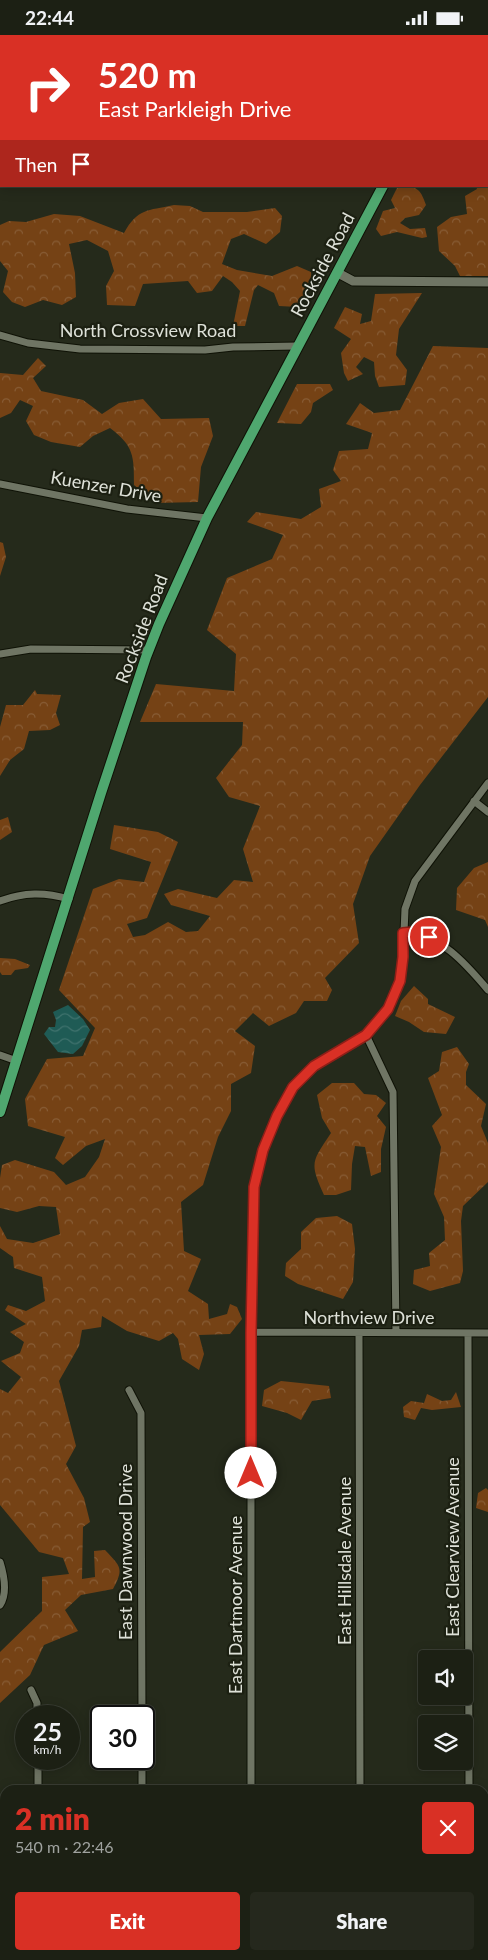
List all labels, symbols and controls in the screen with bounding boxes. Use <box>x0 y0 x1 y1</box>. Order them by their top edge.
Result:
text: 22:44 <box>25 6 74 29</box>
text: 520 m <box>98 53 197 95</box>
icon: right <box>15 55 80 120</box>
text: East Parkleigh Drive <box>98 95 291 122</box>
icon: arrive <box>67 150 95 178</box>
text: Then <box>15 153 57 176</box>
street label: Rockside Road <box>285 209 359 320</box>
street label: North Crossview Road <box>60 319 236 341</box>
street label: Kuenzer Drive <box>49 465 163 507</box>
street label: Rockside Road <box>110 571 172 686</box>
pin <box>408 916 450 958</box>
icon: arrive <box>415 923 443 951</box>
street label: Northview Drive <box>304 1306 434 1328</box>
position arrow <box>224 1446 276 1498</box>
street label: East Clearview Avenue <box>441 1457 463 1637</box>
street label: East Dawnwood Drive <box>114 1464 136 1640</box>
street label: East Hillsdale Avenue <box>333 1477 355 1645</box>
street label: East Dartmoor Avenue <box>224 1516 246 1694</box>
map controls <box>418 1650 473 1770</box>
button: sound <box>418 1650 473 1705</box>
speed limit sign: 30 <box>90 1705 155 1770</box>
button: layers <box>418 1715 473 1770</box>
text: 25 <box>33 1716 62 1746</box>
text: km/h <box>33 1742 62 1757</box>
text: 2 min <box>15 1800 90 1836</box>
button: close <box>422 1802 474 1854</box>
text: 540 m · 22:46 <box>15 1837 114 1856</box>
button: Exit <box>15 1892 240 1950</box>
button: Share <box>250 1892 474 1950</box>

